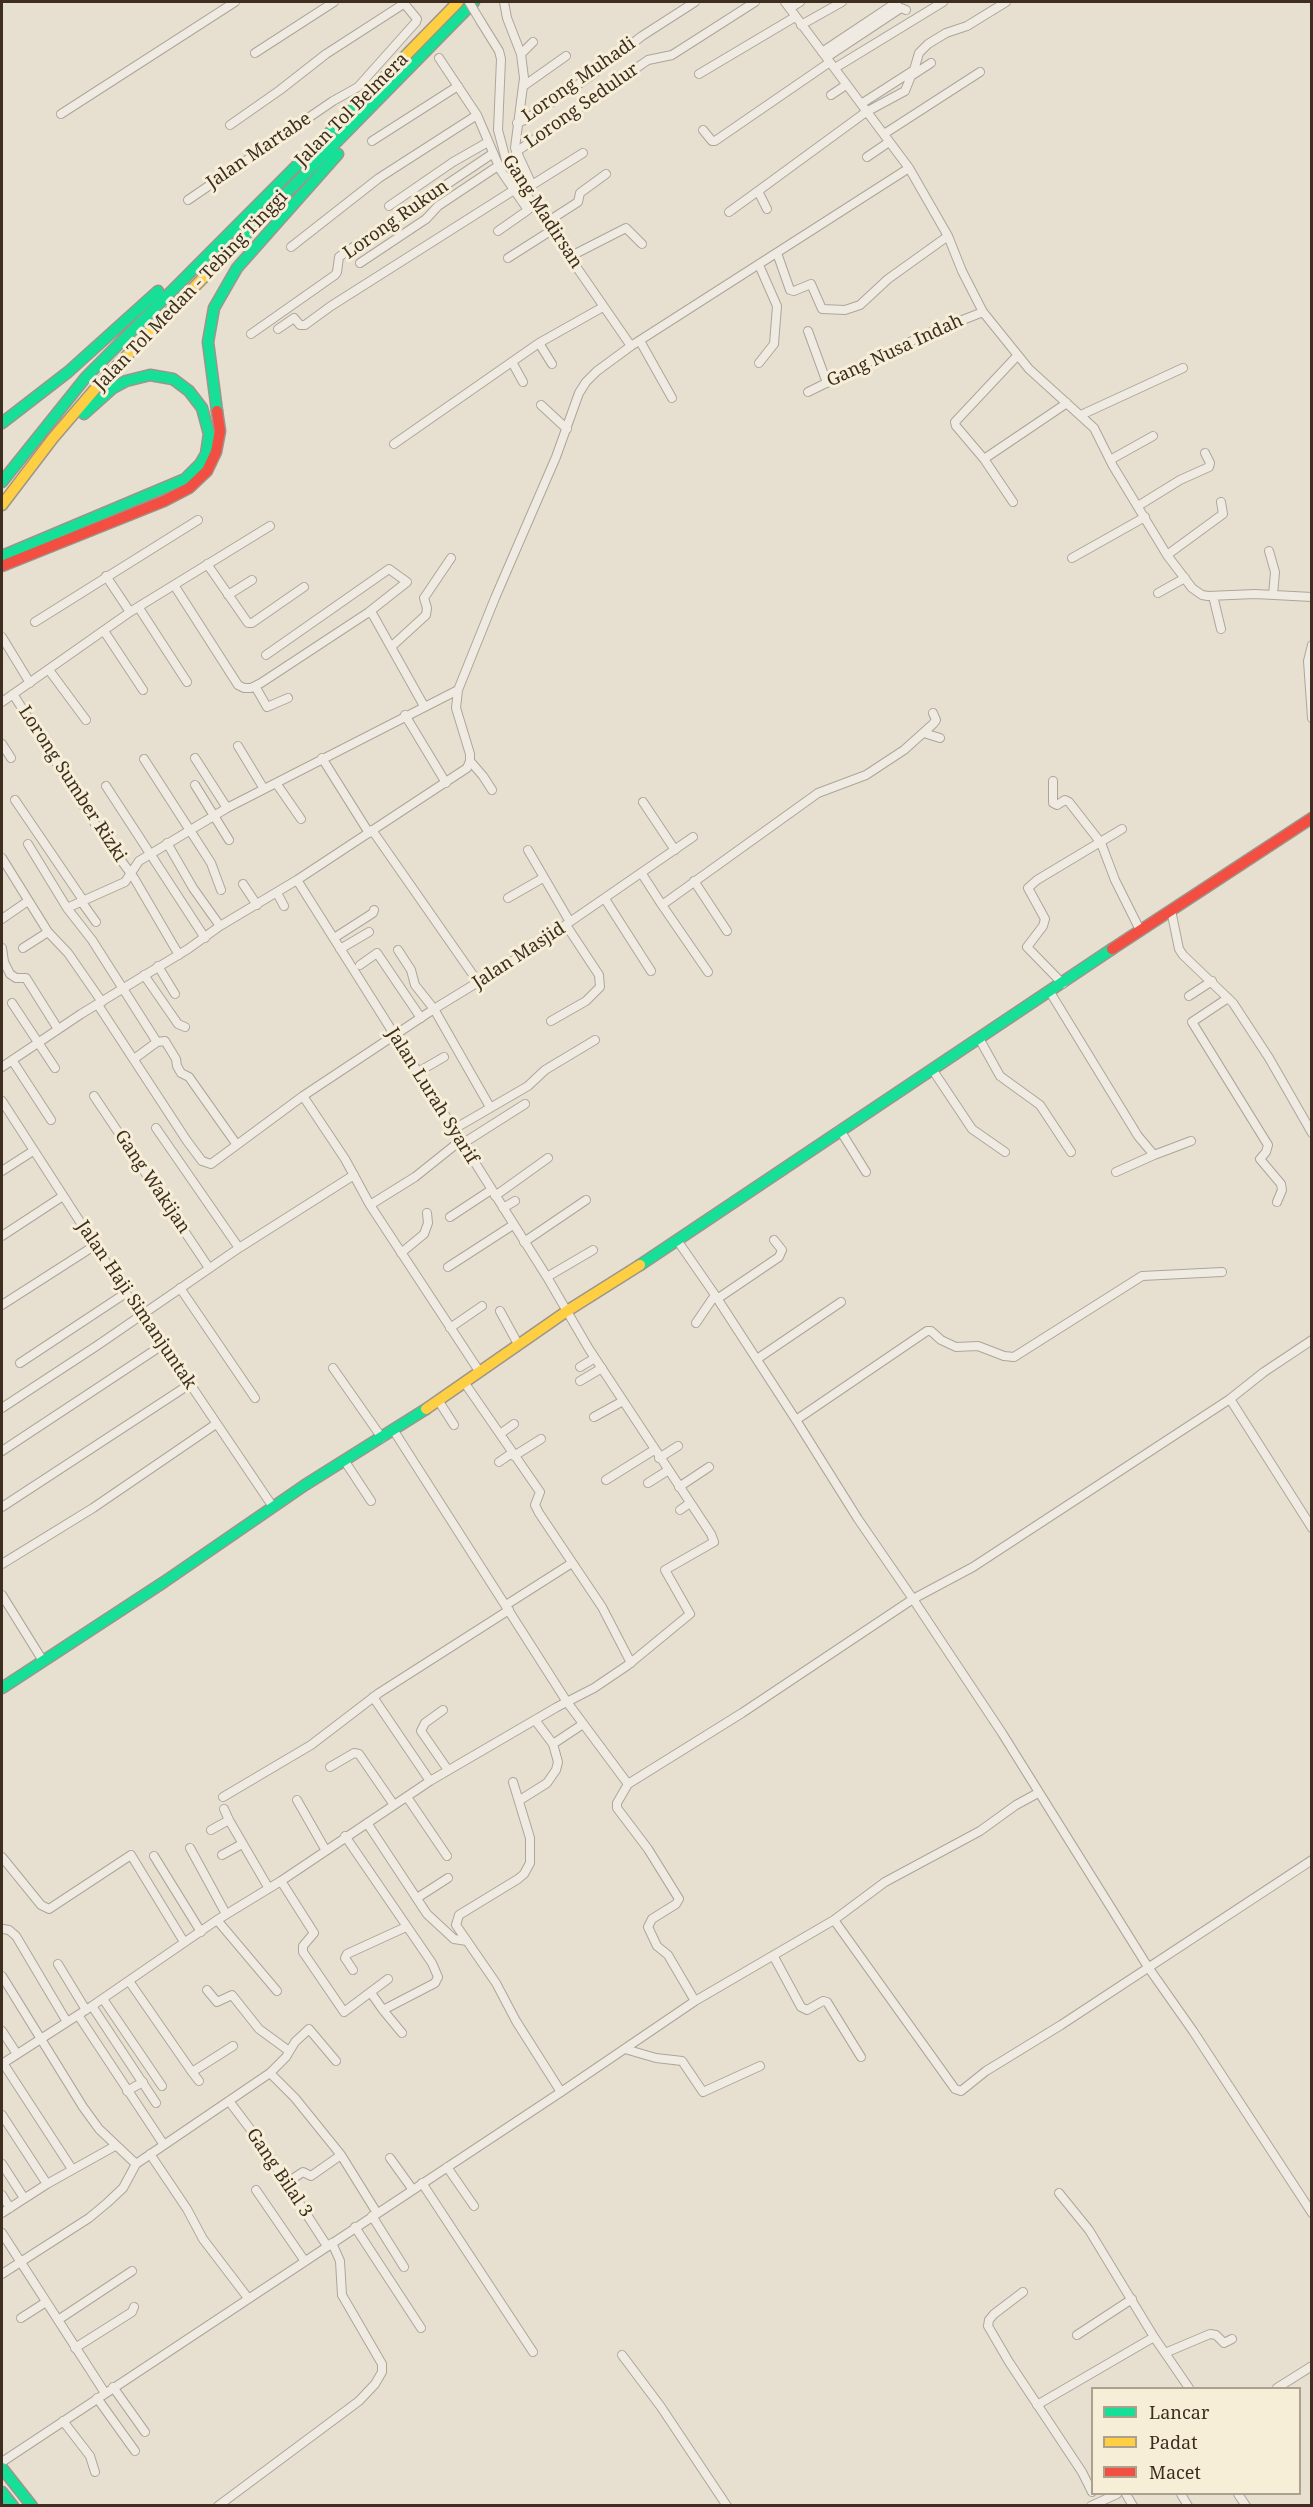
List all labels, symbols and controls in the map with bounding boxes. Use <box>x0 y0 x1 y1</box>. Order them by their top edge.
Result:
street label: Lorong Muhadi <box>518 33 640 127</box>
street label: Jalan Tol Belmera <box>291 49 413 171</box>
street label: Lorong Sedulur <box>521 59 643 153</box>
street label: Jalan Martabe <box>203 108 315 194</box>
street label: Gang Madirsan <box>497 151 587 273</box>
street label: Lorong Rukun <box>339 176 453 264</box>
street label: Jalan Tol Medan - Tebing Tinggi <box>90 187 292 395</box>
street label: Gang Nusa Indah <box>823 310 967 392</box>
street label: Lorong Sumber Rizki <box>13 702 131 866</box>
street label: Jalan Masjid <box>469 918 569 994</box>
street label: Jalan Lurah Syarif <box>381 1024 483 1168</box>
street label: Gang Wakijan <box>109 1126 195 1238</box>
street label: Jalan Haji Simanjuntak <box>72 1217 200 1393</box>
street label: Gang Bilal 3 <box>241 2124 317 2222</box>
legend <box>1091 2387 1301 2495</box>
text: Lancar <box>1149 2400 1209 2424</box>
text: Padat <box>1149 2430 1198 2454</box>
text: Macet <box>1149 2460 1201 2484</box>

